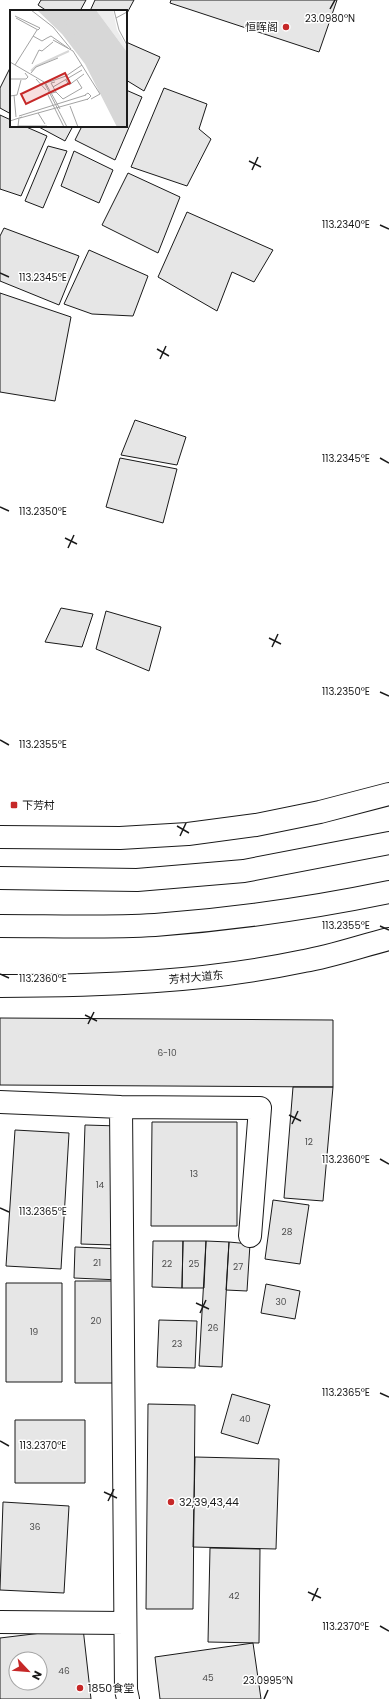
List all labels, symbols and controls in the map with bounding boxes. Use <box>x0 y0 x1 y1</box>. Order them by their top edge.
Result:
inset map <box>10 10 127 127</box>
text: 23.0980°N <box>305 11 355 26</box>
place label: 恒晖阁 <box>245 19 278 35</box>
marker: 恒晖阁 <box>281 22 291 32</box>
text: 113.2340°E <box>322 217 370 232</box>
text: 113.2345°E <box>19 270 67 285</box>
text: 113.2345°E <box>322 451 370 466</box>
text: 113.2350°E <box>19 504 67 519</box>
text: 113.2350°E <box>322 684 370 699</box>
text: 113.2355°E <box>19 737 67 752</box>
place label: 下芳村 <box>22 797 55 813</box>
marker: 下芳村 <box>9 800 19 810</box>
text: 113.2355°E <box>322 918 370 933</box>
street label: 芳村大道东 <box>168 967 224 987</box>
text: 113.2360°E <box>19 971 67 986</box>
house number: 6-10 <box>157 1047 177 1059</box>
house number: 12 <box>305 1136 313 1148</box>
text: 113.2360°E <box>322 1152 370 1167</box>
house number: 13 <box>190 1168 198 1180</box>
house number: 14 <box>96 1179 105 1191</box>
text: 113.2365°E <box>19 1204 67 1219</box>
house number: 28 <box>282 1226 293 1238</box>
house number: 21 <box>93 1257 101 1269</box>
house number: 22 <box>162 1258 172 1270</box>
house number: 25 <box>189 1258 200 1270</box>
house number: 27 <box>233 1261 243 1273</box>
house number: 30 <box>276 1296 287 1308</box>
house number: 20 <box>91 1315 102 1327</box>
house number: 26 <box>208 1322 219 1334</box>
house number: 19 <box>30 1326 39 1338</box>
house number: 23 <box>172 1338 182 1350</box>
text: 113.2365°E <box>322 1385 370 1400</box>
house number: 40 <box>239 1413 251 1425</box>
text: 113.2370°E <box>20 1438 67 1453</box>
place label: 32,39,43,44 <box>179 1494 239 1510</box>
marker: 32,39,43,44 <box>166 1497 176 1507</box>
house number: 36 <box>29 1521 41 1533</box>
house number: 42 <box>229 1590 239 1602</box>
text: 113.2370°E <box>323 1619 370 1634</box>
north arrow <box>8 1651 48 1691</box>
house number: 46 <box>58 1665 70 1677</box>
text: N <box>28 1668 46 1683</box>
house number: 45 <box>202 1672 214 1684</box>
text: 23.0995°N <box>243 1673 293 1688</box>
place label: 1850食堂 <box>88 1680 134 1696</box>
marker: 1850食堂 <box>75 1683 85 1693</box>

